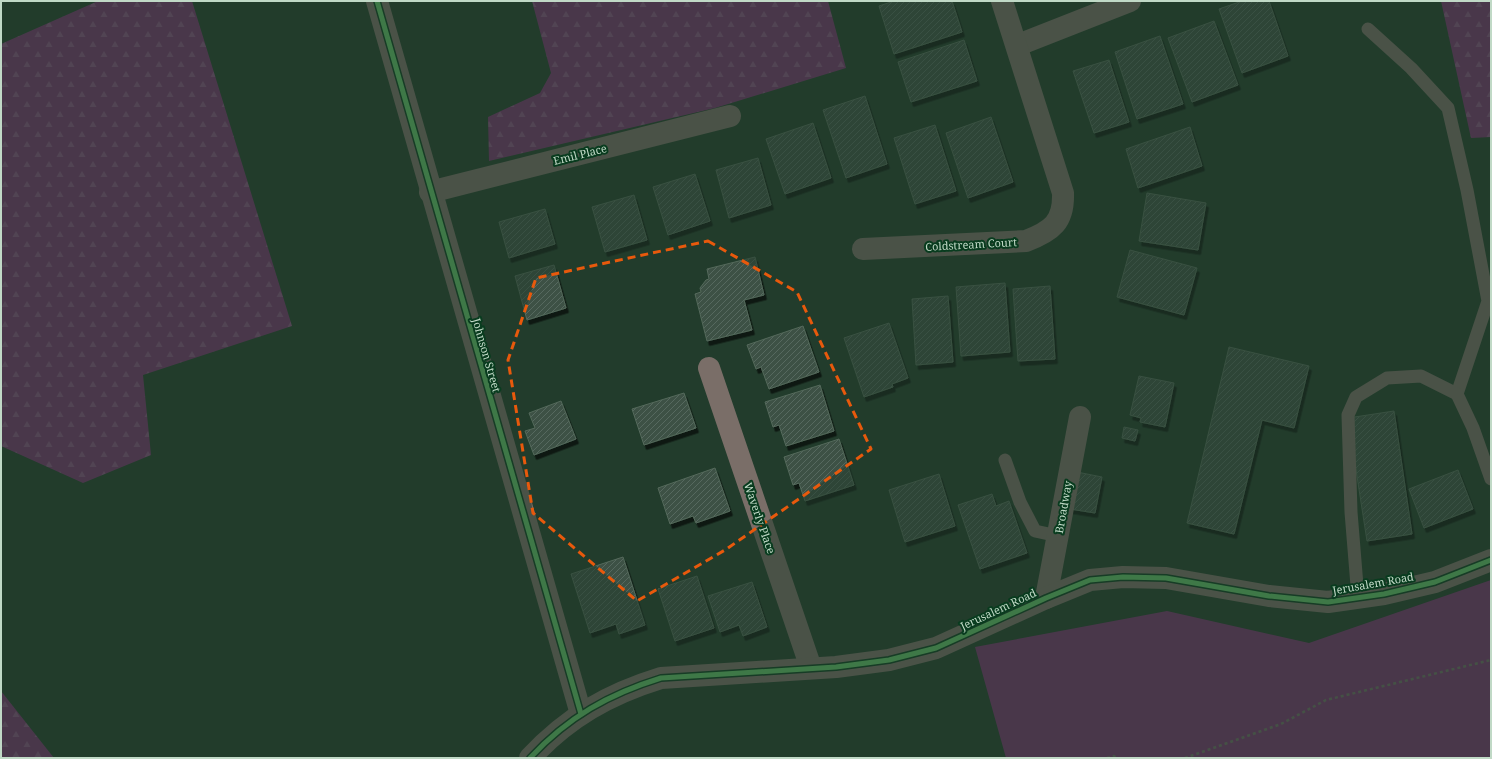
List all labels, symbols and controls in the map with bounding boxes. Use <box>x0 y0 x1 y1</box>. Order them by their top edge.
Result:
street label: Emil Place <box>552 140 608 168</box>
street label: Coldstream Court <box>925 234 1017 254</box>
street label: Johnson Street <box>469 315 505 394</box>
street label: Broadway <box>1051 479 1075 535</box>
street label: Waverly Place <box>741 480 779 556</box>
street label: Jerusalem Road <box>1330 568 1415 598</box>
street label: Jerusalem Road <box>957 585 1039 634</box>

